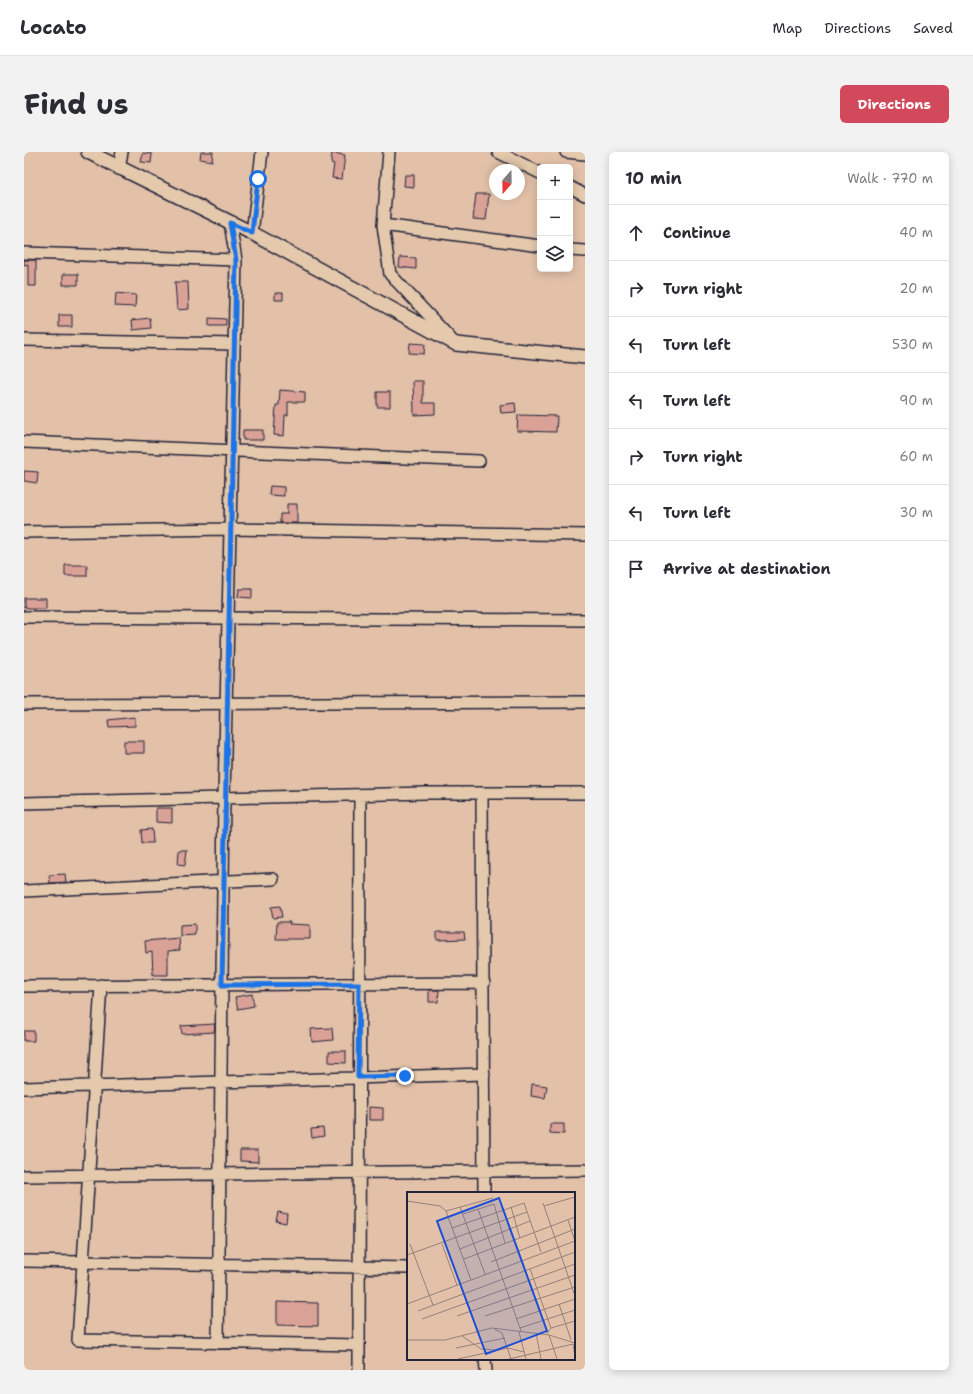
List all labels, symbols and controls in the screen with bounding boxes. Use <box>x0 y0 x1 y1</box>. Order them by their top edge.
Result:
text: Locato <box>20 15 87 40</box>
text: Map <box>773 19 803 37</box>
text: Directions <box>825 19 891 37</box>
text: Saved <box>913 19 953 37</box>
text: Find us <box>24 85 129 123</box>
button: Directions <box>840 85 949 123</box>
north arrow <box>489 164 525 200</box>
map controls <box>537 164 573 272</box>
button: + <box>537 164 573 200</box>
text: 10 min <box>625 167 682 189</box>
route start <box>249 170 267 188</box>
text: Walk · 770 m <box>847 170 933 187</box>
button: − <box>537 200 573 236</box>
icon: ahead <box>625 222 647 244</box>
text: Continue <box>663 223 731 243</box>
text: 40 m <box>899 224 933 241</box>
button: layers <box>537 236 573 272</box>
icon: right <box>625 278 647 300</box>
text: Turn right <box>663 279 743 299</box>
text: 20 m <box>900 280 933 297</box>
icon: left <box>625 334 647 356</box>
text: Turn left <box>663 335 731 355</box>
text: 530 m <box>892 336 933 353</box>
icon: left <box>625 390 647 412</box>
text: Turn left <box>663 391 731 411</box>
text: 90 m <box>899 392 933 409</box>
icon: right <box>625 446 647 468</box>
text: Turn right <box>663 447 743 467</box>
text: 60 m <box>900 448 933 465</box>
icon: left <box>625 502 647 524</box>
text: Turn left <box>663 503 731 523</box>
text: 30 m <box>899 504 933 521</box>
icon: arrive <box>625 558 647 580</box>
text: Arrive at destination <box>663 559 831 579</box>
route end <box>396 1067 414 1085</box>
inset map <box>407 1192 575 1360</box>

